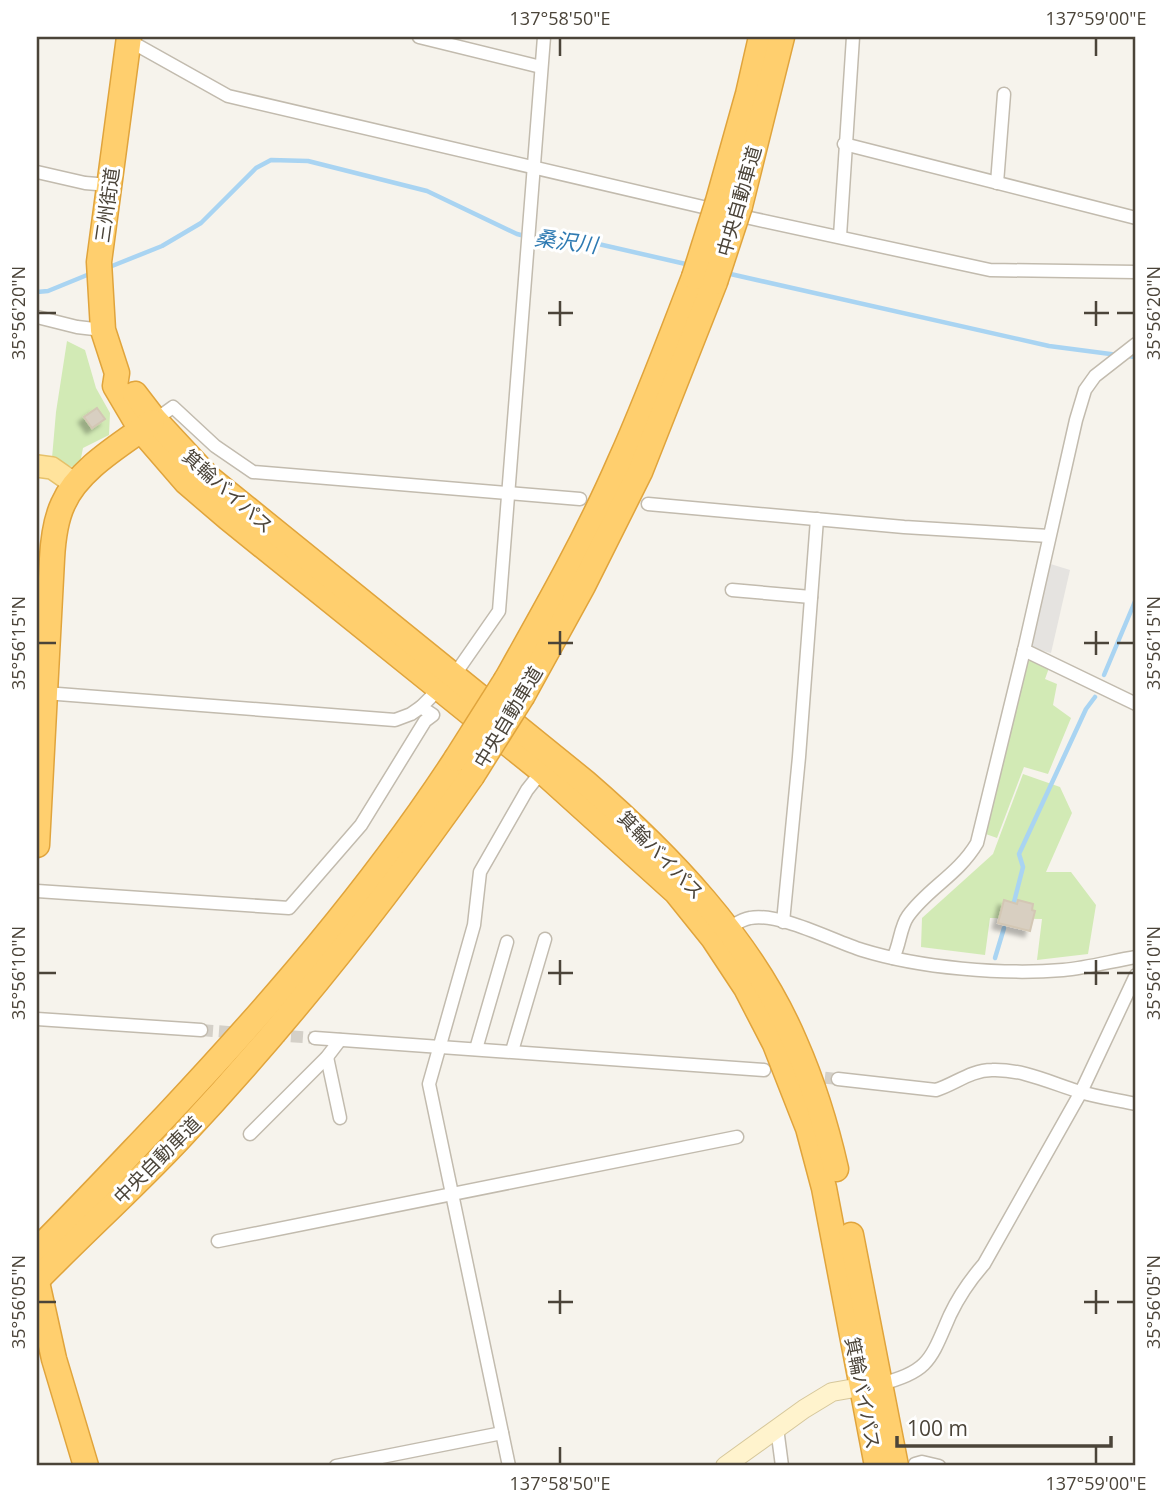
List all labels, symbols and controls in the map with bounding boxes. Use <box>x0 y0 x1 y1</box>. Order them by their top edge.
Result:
text: 137°58'50"E <box>510 6 610 30</box>
text: 137°59'00"E <box>1046 6 1146 30</box>
street label: 中央自動車道 <box>711 143 767 259</box>
street label: 三州街道 <box>89 166 125 244</box>
water label: 桑沢川 <box>533 223 601 259</box>
text: 35°56'20"N <box>6 266 30 360</box>
text: 35°56'20"N <box>1141 266 1165 360</box>
street label: 箕輪バイパス <box>177 443 279 539</box>
text: 35°56'15"N <box>6 596 30 690</box>
text: 35°56'15"N <box>1141 596 1165 690</box>
street label: 中央自動車道 <box>467 661 549 773</box>
street label: 箕輪バイパス <box>612 805 710 905</box>
text: 35°56'10"N <box>6 926 30 1020</box>
text: 35°56'10"N <box>1141 926 1165 1020</box>
street label: 中央自動車道 <box>107 1110 207 1210</box>
text: 35°56'05"N <box>6 1255 30 1349</box>
text: 35°56'05"N <box>1141 1255 1165 1349</box>
street label: 箕輪バイパス <box>839 1335 887 1451</box>
scale bar <box>897 1405 1110 1449</box>
text: 100 m <box>907 1414 968 1442</box>
text: 137°58'50"E <box>510 1471 610 1495</box>
text: 137°59'00"E <box>1046 1471 1146 1495</box>

